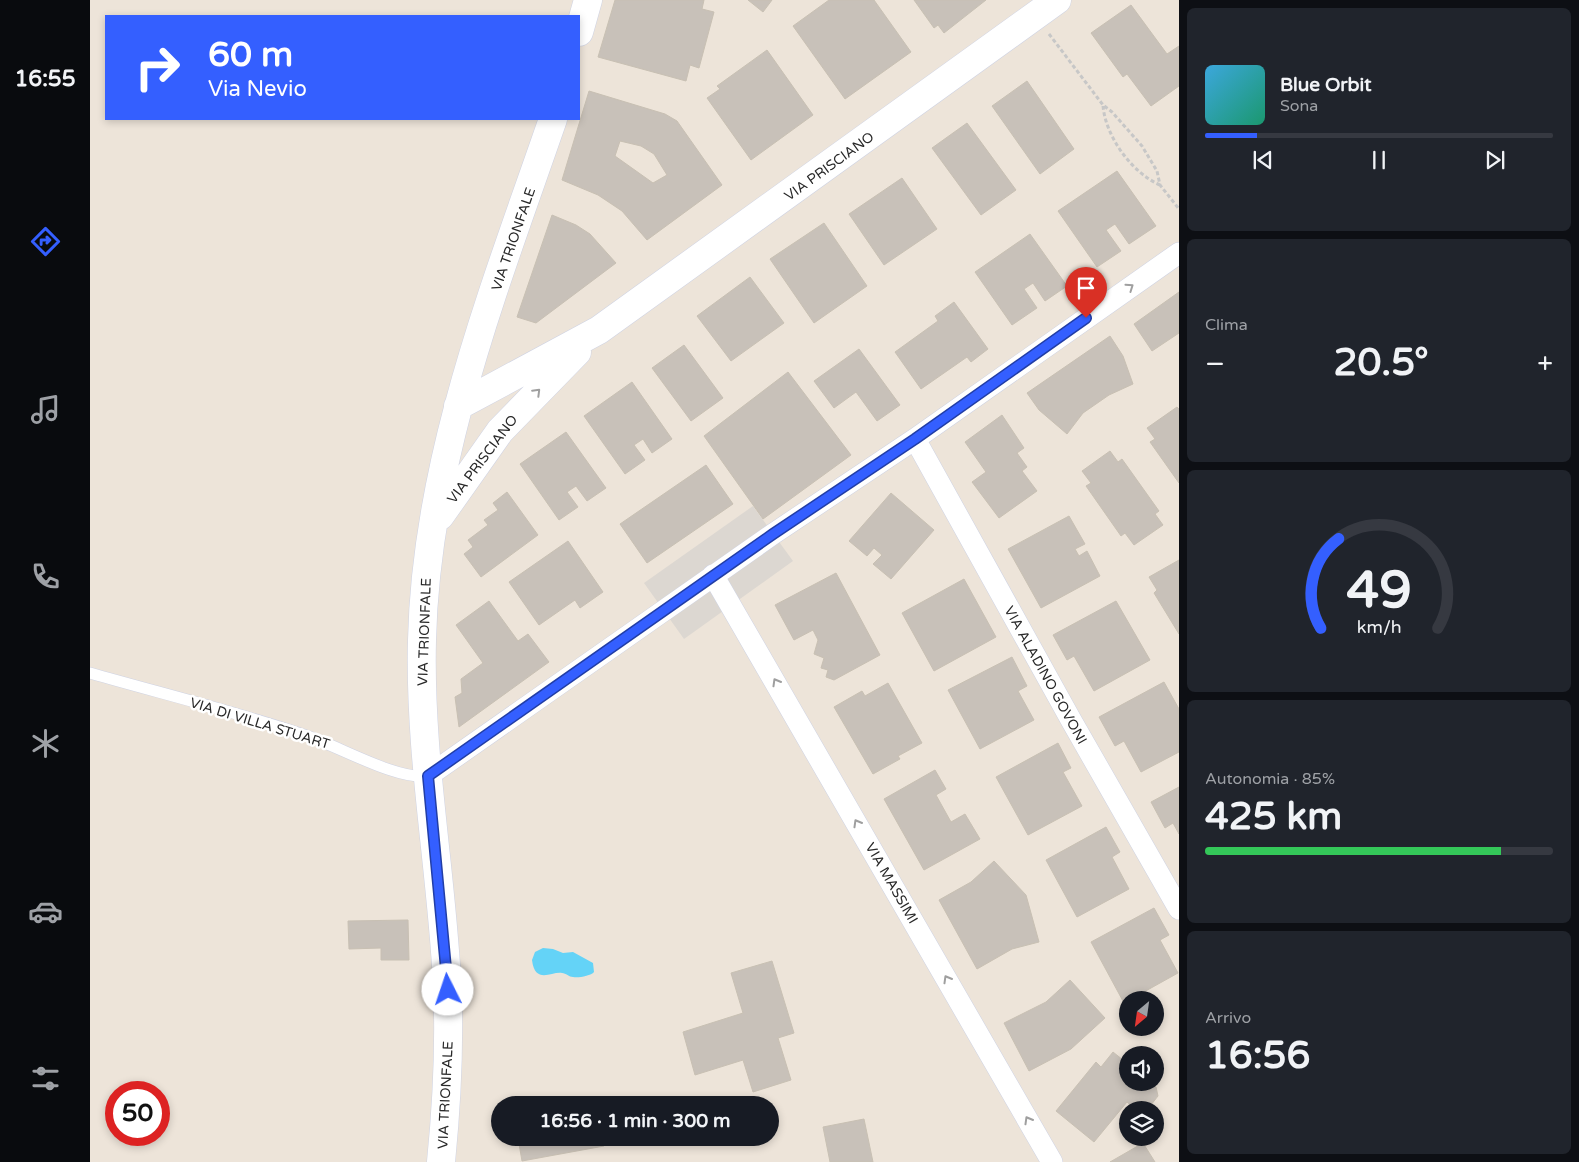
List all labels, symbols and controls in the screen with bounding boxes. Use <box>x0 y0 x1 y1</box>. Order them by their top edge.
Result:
text: 60 m <box>208 34 293 76</box>
icon: right <box>125 35 190 100</box>
text: 16:55 <box>15 66 75 92</box>
text: Blue Orbit <box>1280 74 1372 96</box>
text: Via Nevio <box>208 76 307 102</box>
text: Sona <box>1280 96 1318 116</box>
street label: VIA PRISCIANO <box>781 128 877 205</box>
icon: previous <box>1249 146 1277 174</box>
icon: pause <box>1365 146 1393 174</box>
icon: next <box>1481 146 1509 174</box>
street label: VIA TRIONFALE <box>488 185 539 293</box>
icon: directions <box>28 224 63 259</box>
pin <box>1065 267 1107 318</box>
icon: arrive <box>1072 274 1100 302</box>
one-way arrow <box>1124 284 1134 293</box>
text: Clima <box>1205 315 1248 335</box>
text: 20.5° <box>1334 340 1429 386</box>
text: − <box>1205 347 1225 381</box>
text: + <box>1537 347 1553 381</box>
one-way arrow <box>531 389 540 398</box>
icon: music <box>28 392 63 427</box>
street label: VIA PRISCIANO <box>444 412 521 507</box>
icon: phone <box>28 559 63 594</box>
text: 49 <box>1346 559 1412 622</box>
street label: VIA TRIONFALE <box>414 578 435 686</box>
street label: VIA ALADINO GOVONI <box>1001 603 1091 747</box>
text: km/h <box>1357 617 1401 638</box>
one-way arrow <box>772 679 782 688</box>
street label: VIA DI VILLA STUART <box>188 694 332 753</box>
icon: climate <box>28 726 63 761</box>
text: Autonomia · 85% <box>1205 769 1335 789</box>
text: 425 km <box>1205 794 1342 840</box>
one-way arrow <box>853 819 863 828</box>
street label: VIA MASSIMI <box>862 840 922 927</box>
icon: car <box>28 894 63 929</box>
position arrow <box>421 963 473 1015</box>
one-way arrow <box>943 975 953 984</box>
north arrow <box>1119 991 1164 1036</box>
map controls <box>1119 991 1164 1146</box>
text: Arrivo <box>1205 1008 1251 1028</box>
text: 16:56 <box>1205 1033 1310 1079</box>
street label: VIA TRIONFALE <box>434 1041 457 1149</box>
button: sound <box>1119 1046 1164 1091</box>
icon: filters <box>28 1061 63 1096</box>
speed limit sign: 50 <box>105 1081 170 1146</box>
button: layers <box>1119 1101 1164 1146</box>
text: 16:56 · 1 min · 300 m <box>539 1110 731 1132</box>
one-way arrow <box>1024 1116 1034 1125</box>

